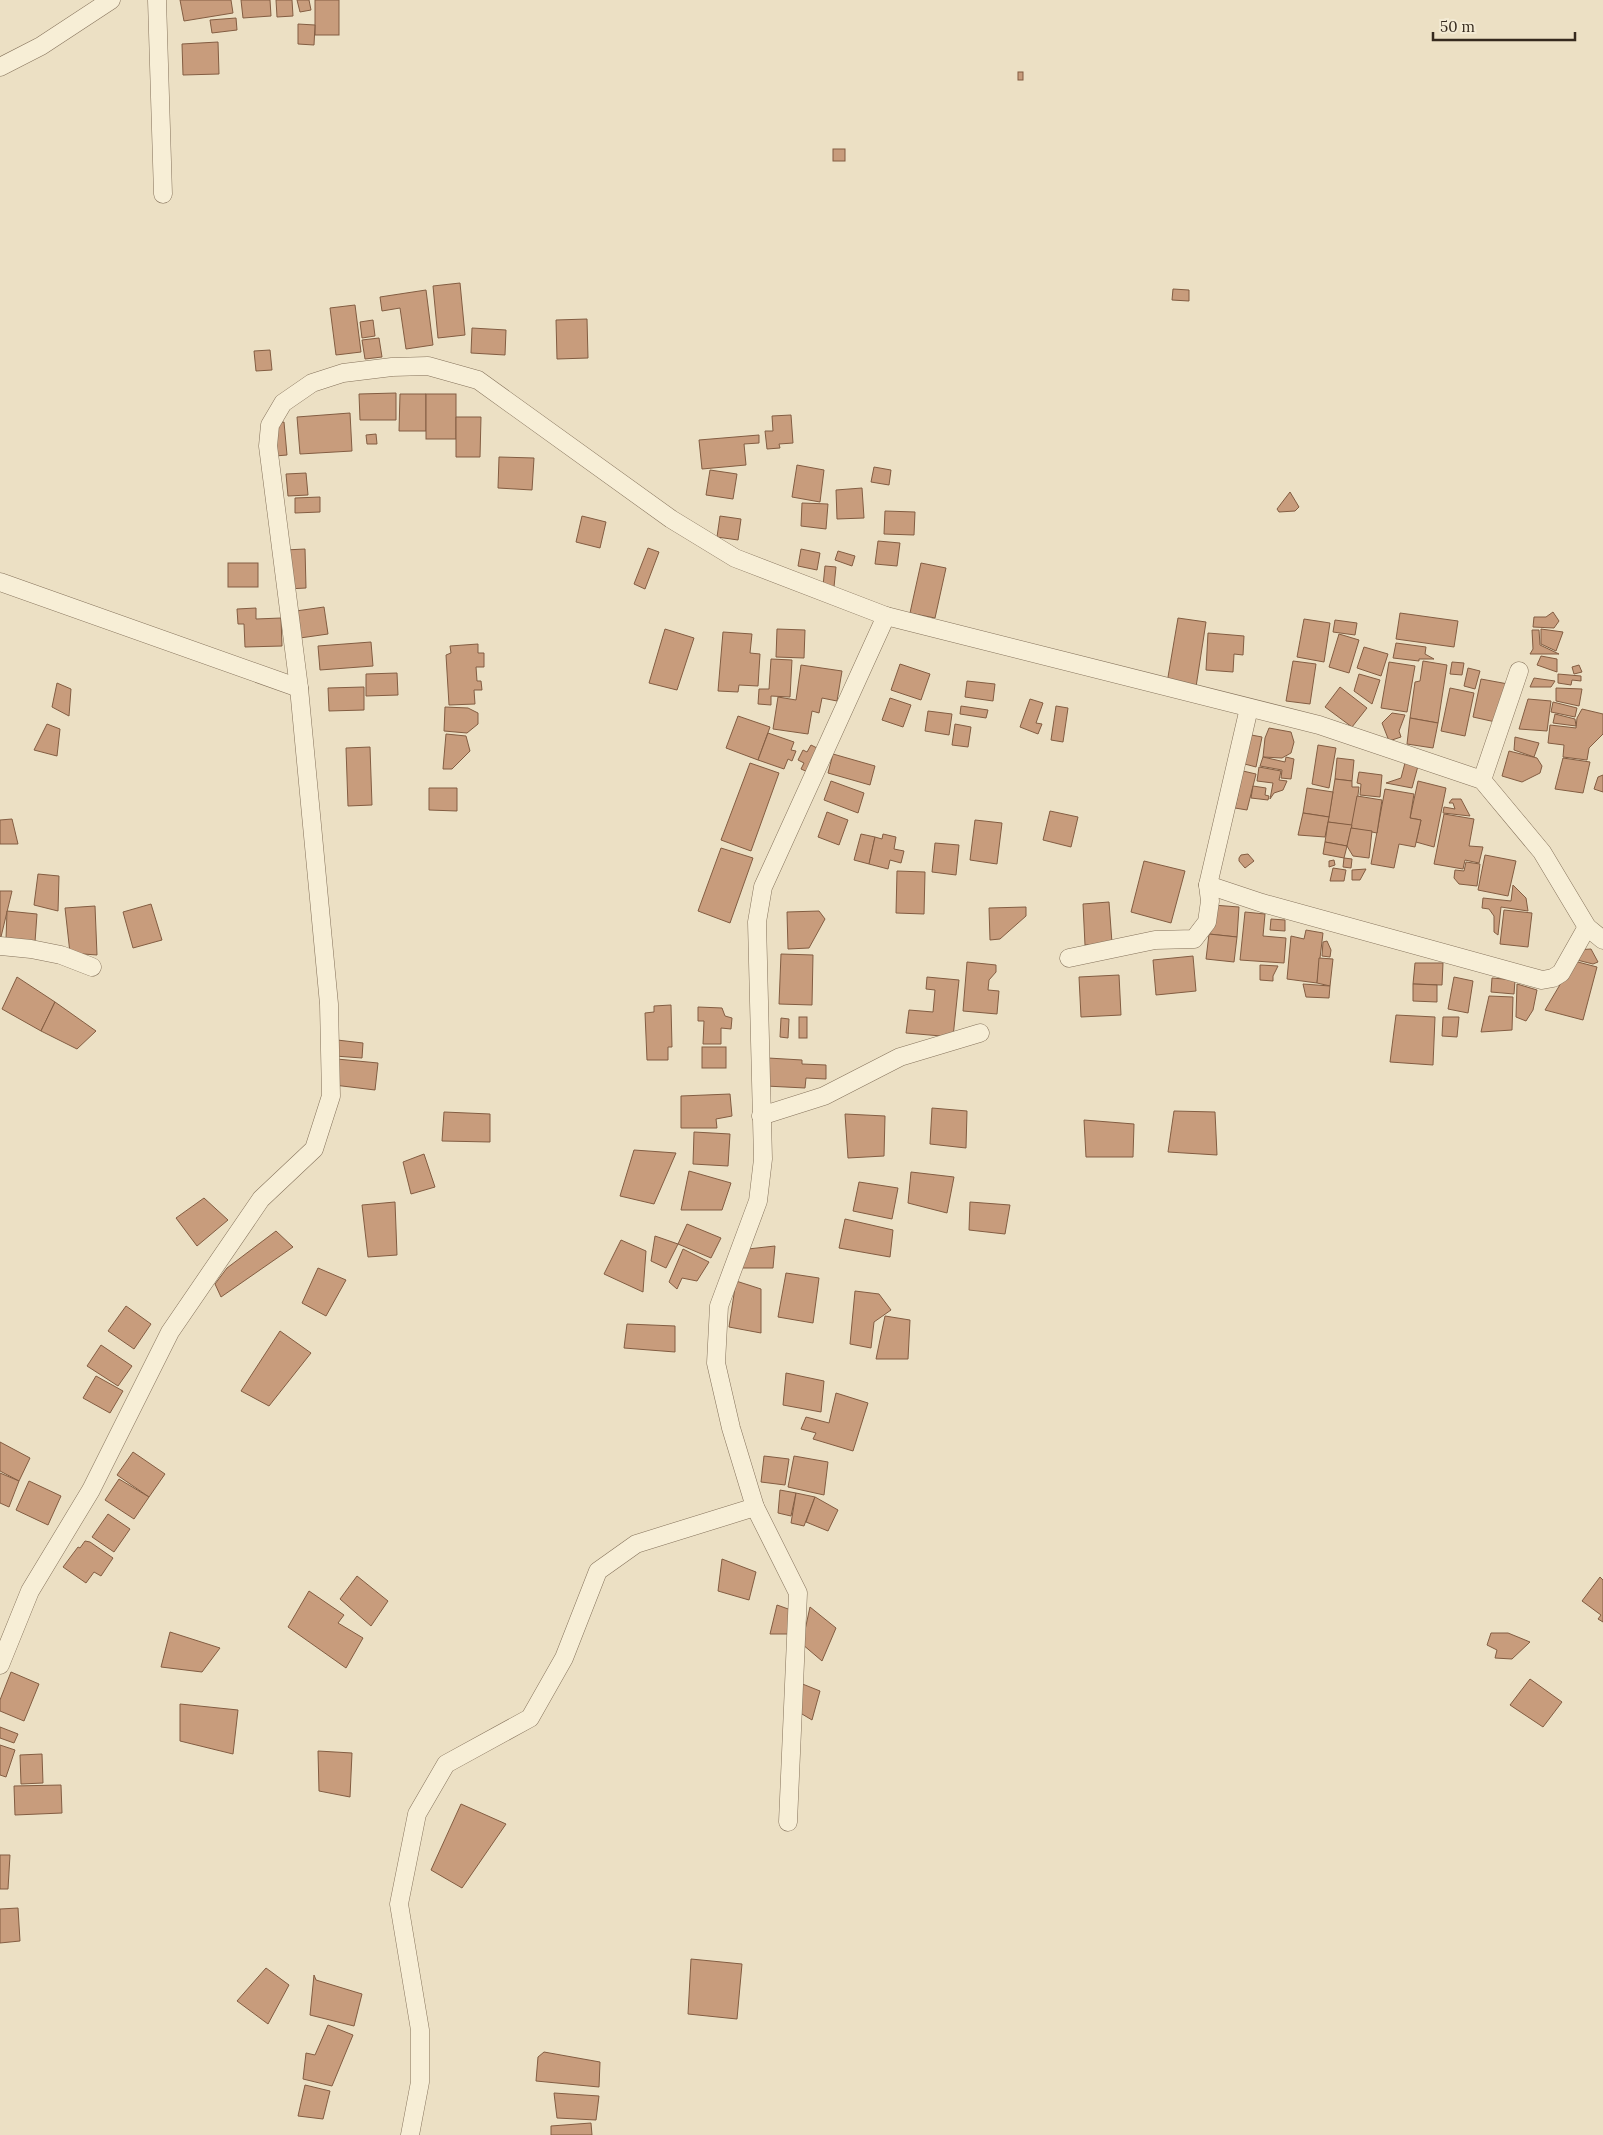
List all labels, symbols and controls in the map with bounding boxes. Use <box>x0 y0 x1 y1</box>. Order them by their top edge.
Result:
scale bar <box>1433 10 1576 42</box>
text: 50 m <box>1440 17 1475 36</box>

